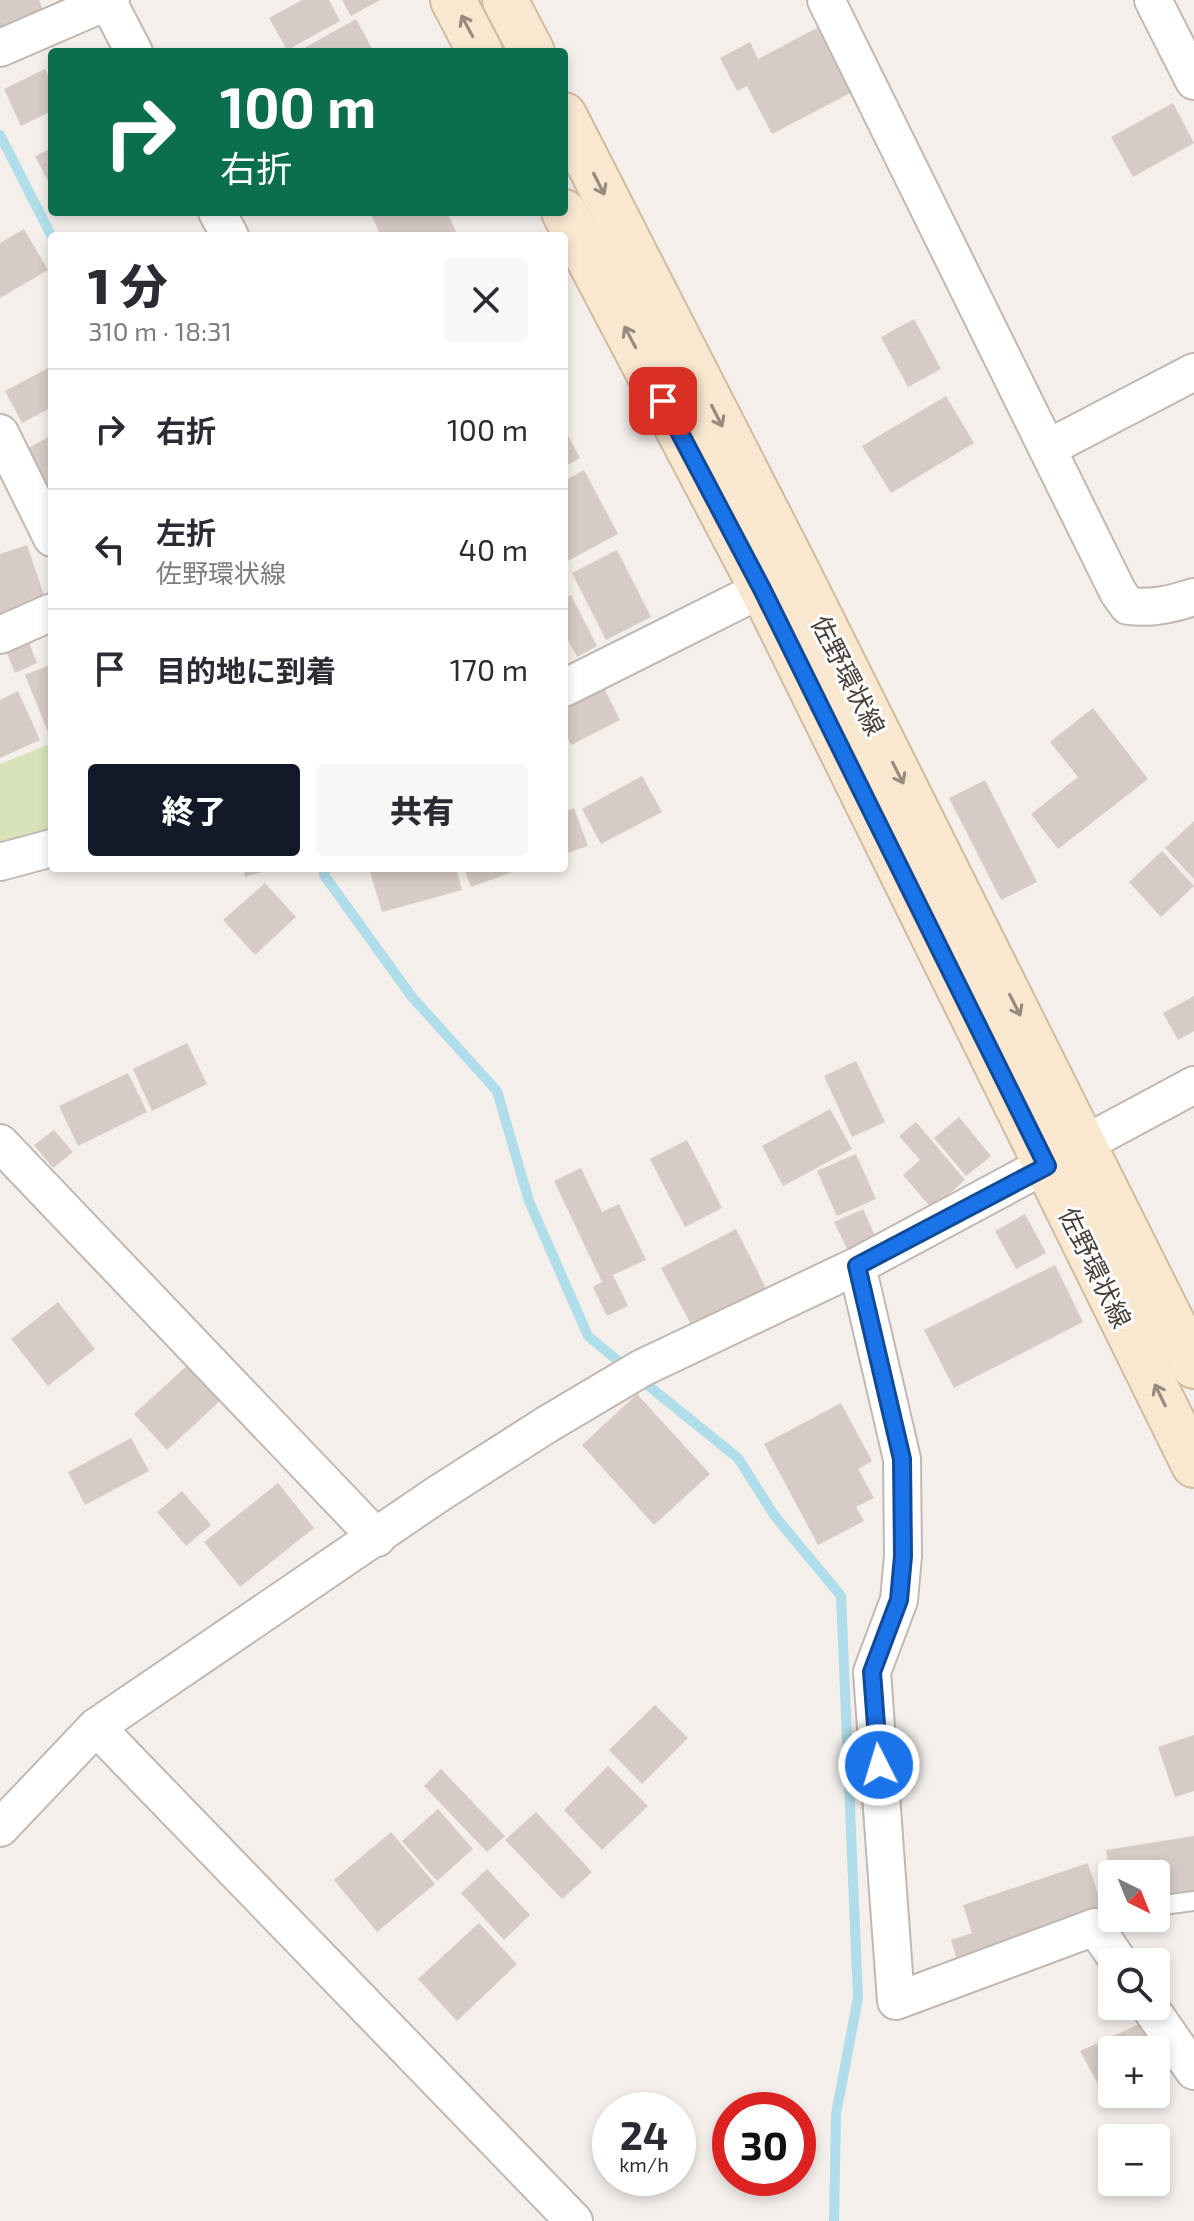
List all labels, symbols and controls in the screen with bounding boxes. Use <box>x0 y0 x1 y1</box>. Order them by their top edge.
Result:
one-way arrow <box>458 15 474 38</box>
text: 100 m <box>220 72 376 139</box>
icon: right <box>88 80 192 184</box>
text: 右折 <box>220 146 292 189</box>
one-way arrow <box>592 172 608 196</box>
text: 1 分 <box>88 256 168 314</box>
button: close <box>444 258 528 342</box>
text: 310 m · 18:31 <box>88 315 232 346</box>
one-way arrow <box>621 325 637 349</box>
pin <box>629 367 697 435</box>
icon: arrive <box>641 379 685 423</box>
one-way arrow <box>710 404 726 427</box>
icon: right <box>88 407 132 451</box>
text: 100 m <box>447 411 528 447</box>
text: 右折 <box>156 412 216 448</box>
text: 左折 <box>156 514 216 550</box>
icon: left <box>88 527 132 571</box>
text: 40 m <box>458 531 528 567</box>
text: 佐野環状線 <box>156 557 286 588</box>
street label: 佐野環状線 <box>806 610 892 740</box>
icon: arrive <box>88 647 132 691</box>
text: 170 m <box>450 651 528 687</box>
text: 目的地に到着 <box>156 652 336 688</box>
one-way arrow <box>891 761 906 785</box>
button: 終了 <box>88 764 300 856</box>
button: 共有 <box>316 764 528 856</box>
one-way arrow <box>1007 993 1023 1017</box>
street label: 佐野環状線 <box>1054 1202 1138 1332</box>
one-way arrow <box>1151 1384 1167 1408</box>
position arrow <box>837 1723 921 1807</box>
north arrow <box>1098 1860 1170 1932</box>
map controls <box>1098 1860 1170 2196</box>
button: search <box>1098 1948 1170 2020</box>
button: + <box>1098 2036 1170 2108</box>
speed limit sign: 30 <box>712 2092 816 2196</box>
text: 24 <box>620 2110 668 2158</box>
button: − <box>1098 2124 1170 2196</box>
text: km/h <box>619 2152 669 2176</box>

